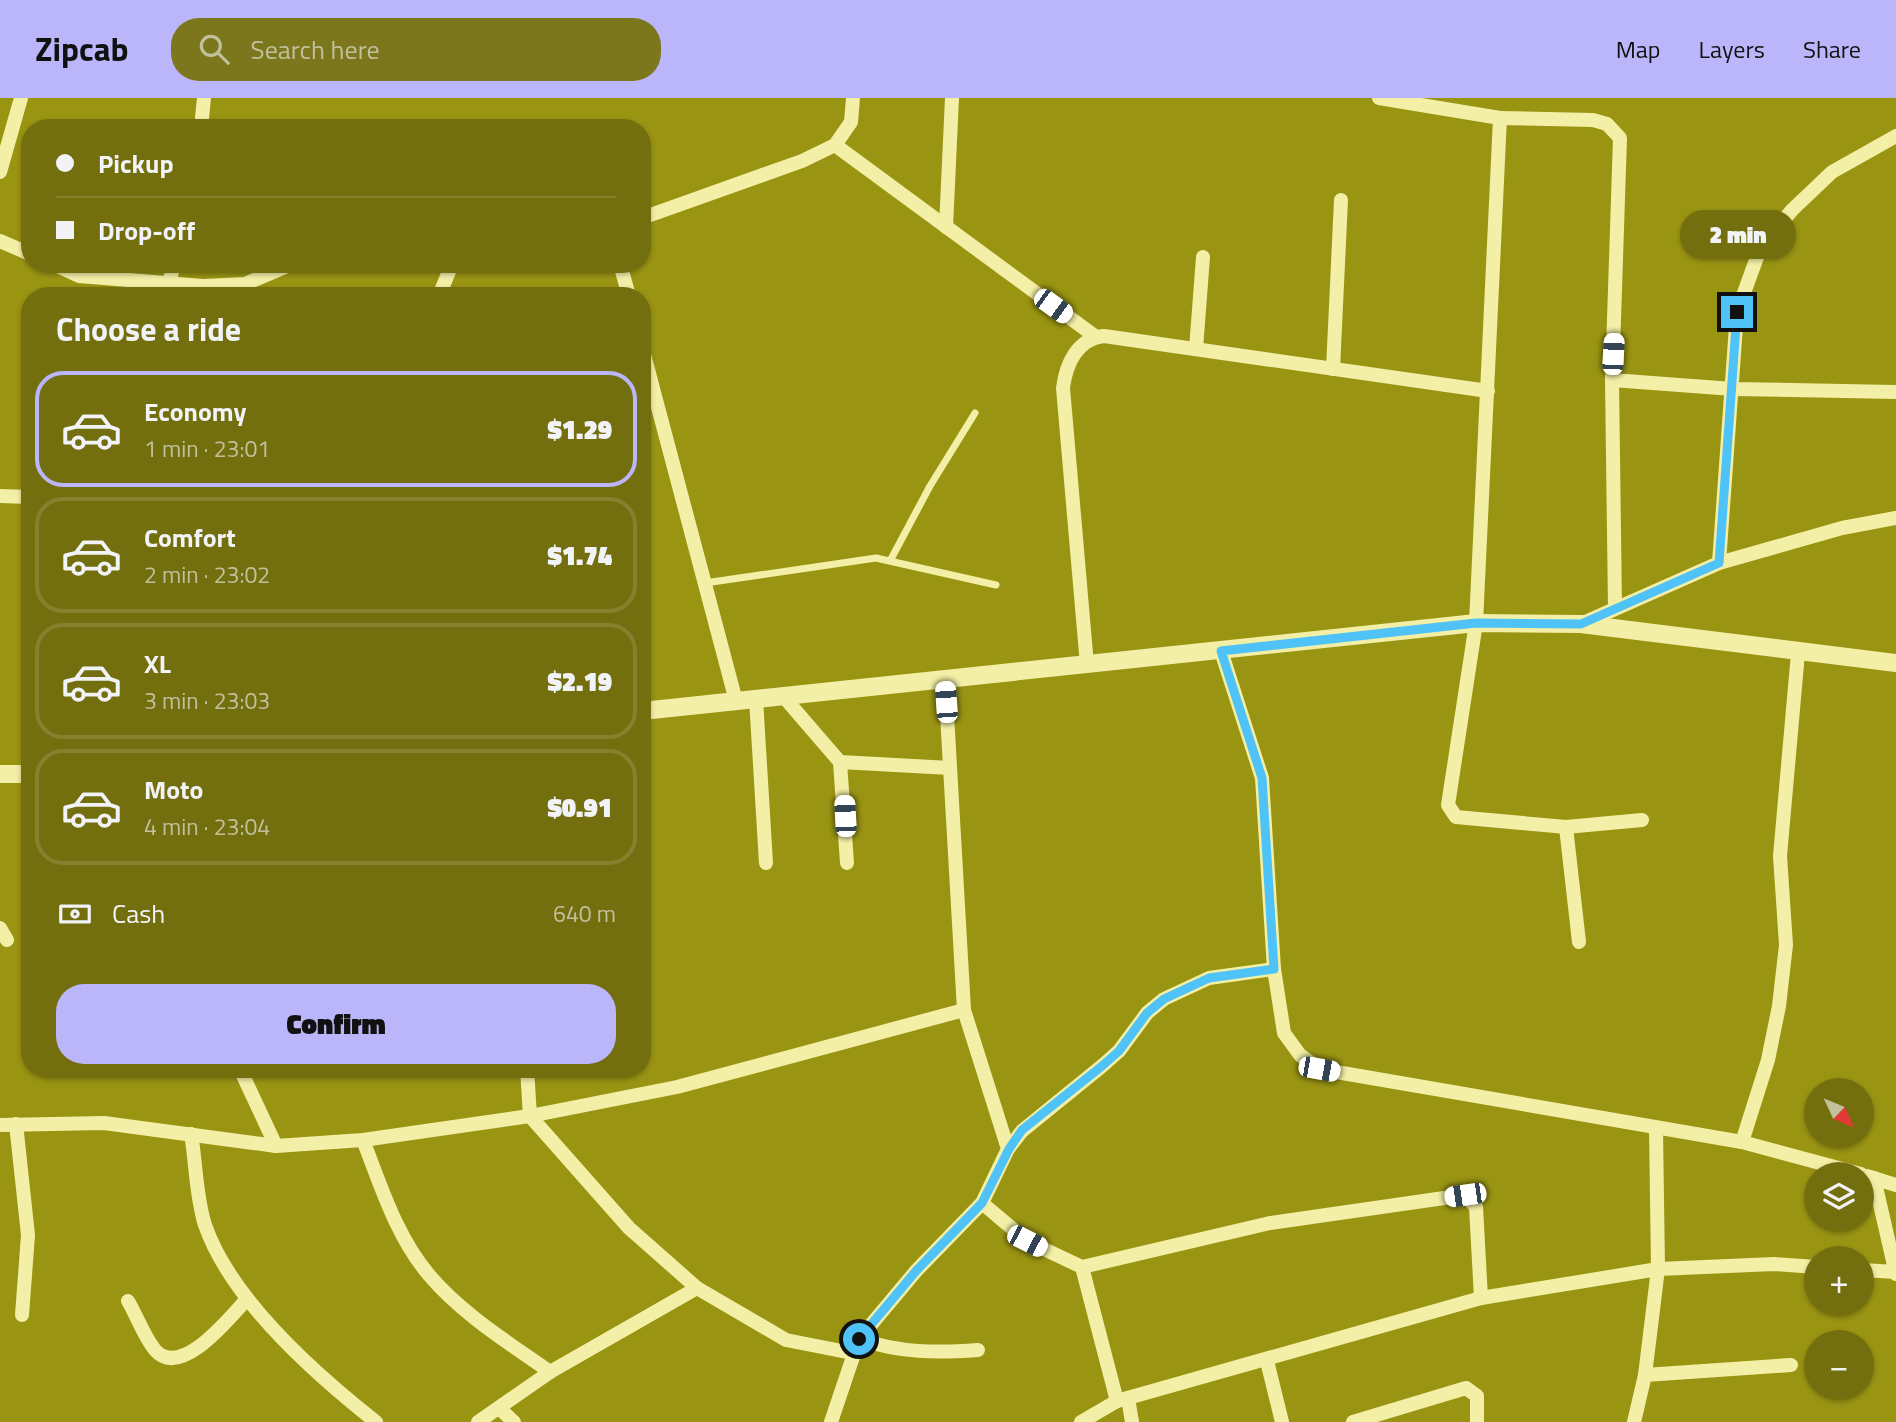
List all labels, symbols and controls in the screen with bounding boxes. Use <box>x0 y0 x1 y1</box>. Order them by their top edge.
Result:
search box <box>171 18 661 81</box>
text: Zipcab <box>35 24 129 74</box>
icon: search <box>195 30 233 68</box>
text: Search here <box>251 30 380 69</box>
text: Map <box>1616 31 1661 67</box>
text: Layers <box>1699 31 1765 67</box>
text: Share <box>1803 31 1861 67</box>
text: Pickup <box>98 144 174 183</box>
text: Drop-off <box>98 211 195 250</box>
callout: 2 min <box>1679 211 1795 260</box>
text: 2 min <box>1709 217 1767 252</box>
car <box>1030 285 1077 327</box>
route end <box>1721 296 1753 328</box>
text: Choose a ride <box>56 305 241 353</box>
car <box>1602 332 1625 376</box>
text: Economy <box>144 392 246 431</box>
icon: car <box>60 398 123 461</box>
text: $1.29 <box>547 410 612 449</box>
text: 1 min · 23:01 <box>144 431 270 466</box>
text: Comfort <box>144 518 236 557</box>
icon: car <box>60 524 123 587</box>
text: $1.74 <box>547 536 612 575</box>
text: 2 min · 23:02 <box>144 557 270 592</box>
text: XL <box>144 644 171 683</box>
icon: car <box>60 650 123 713</box>
text: $2.19 <box>547 662 612 701</box>
car <box>935 680 958 724</box>
text: 3 min · 23:03 <box>144 683 270 718</box>
text: Moto <box>144 770 203 809</box>
icon: car <box>60 776 123 839</box>
text: $0.91 <box>547 788 612 827</box>
car <box>834 794 857 838</box>
text: 4 min · 23:04 <box>144 809 270 844</box>
text: Cash <box>112 894 165 933</box>
icon: cash <box>56 895 94 933</box>
text: 640 m <box>553 896 616 931</box>
button: Confirm <box>56 984 616 1064</box>
car <box>1297 1055 1342 1083</box>
north arrow <box>1804 1078 1874 1148</box>
map controls <box>1804 1078 1874 1400</box>
button: layers <box>1804 1162 1874 1232</box>
car <box>1443 1182 1488 1208</box>
car <box>1004 1222 1051 1260</box>
button: + <box>1804 1246 1874 1316</box>
route start <box>843 1323 875 1355</box>
button: − <box>1804 1330 1874 1400</box>

